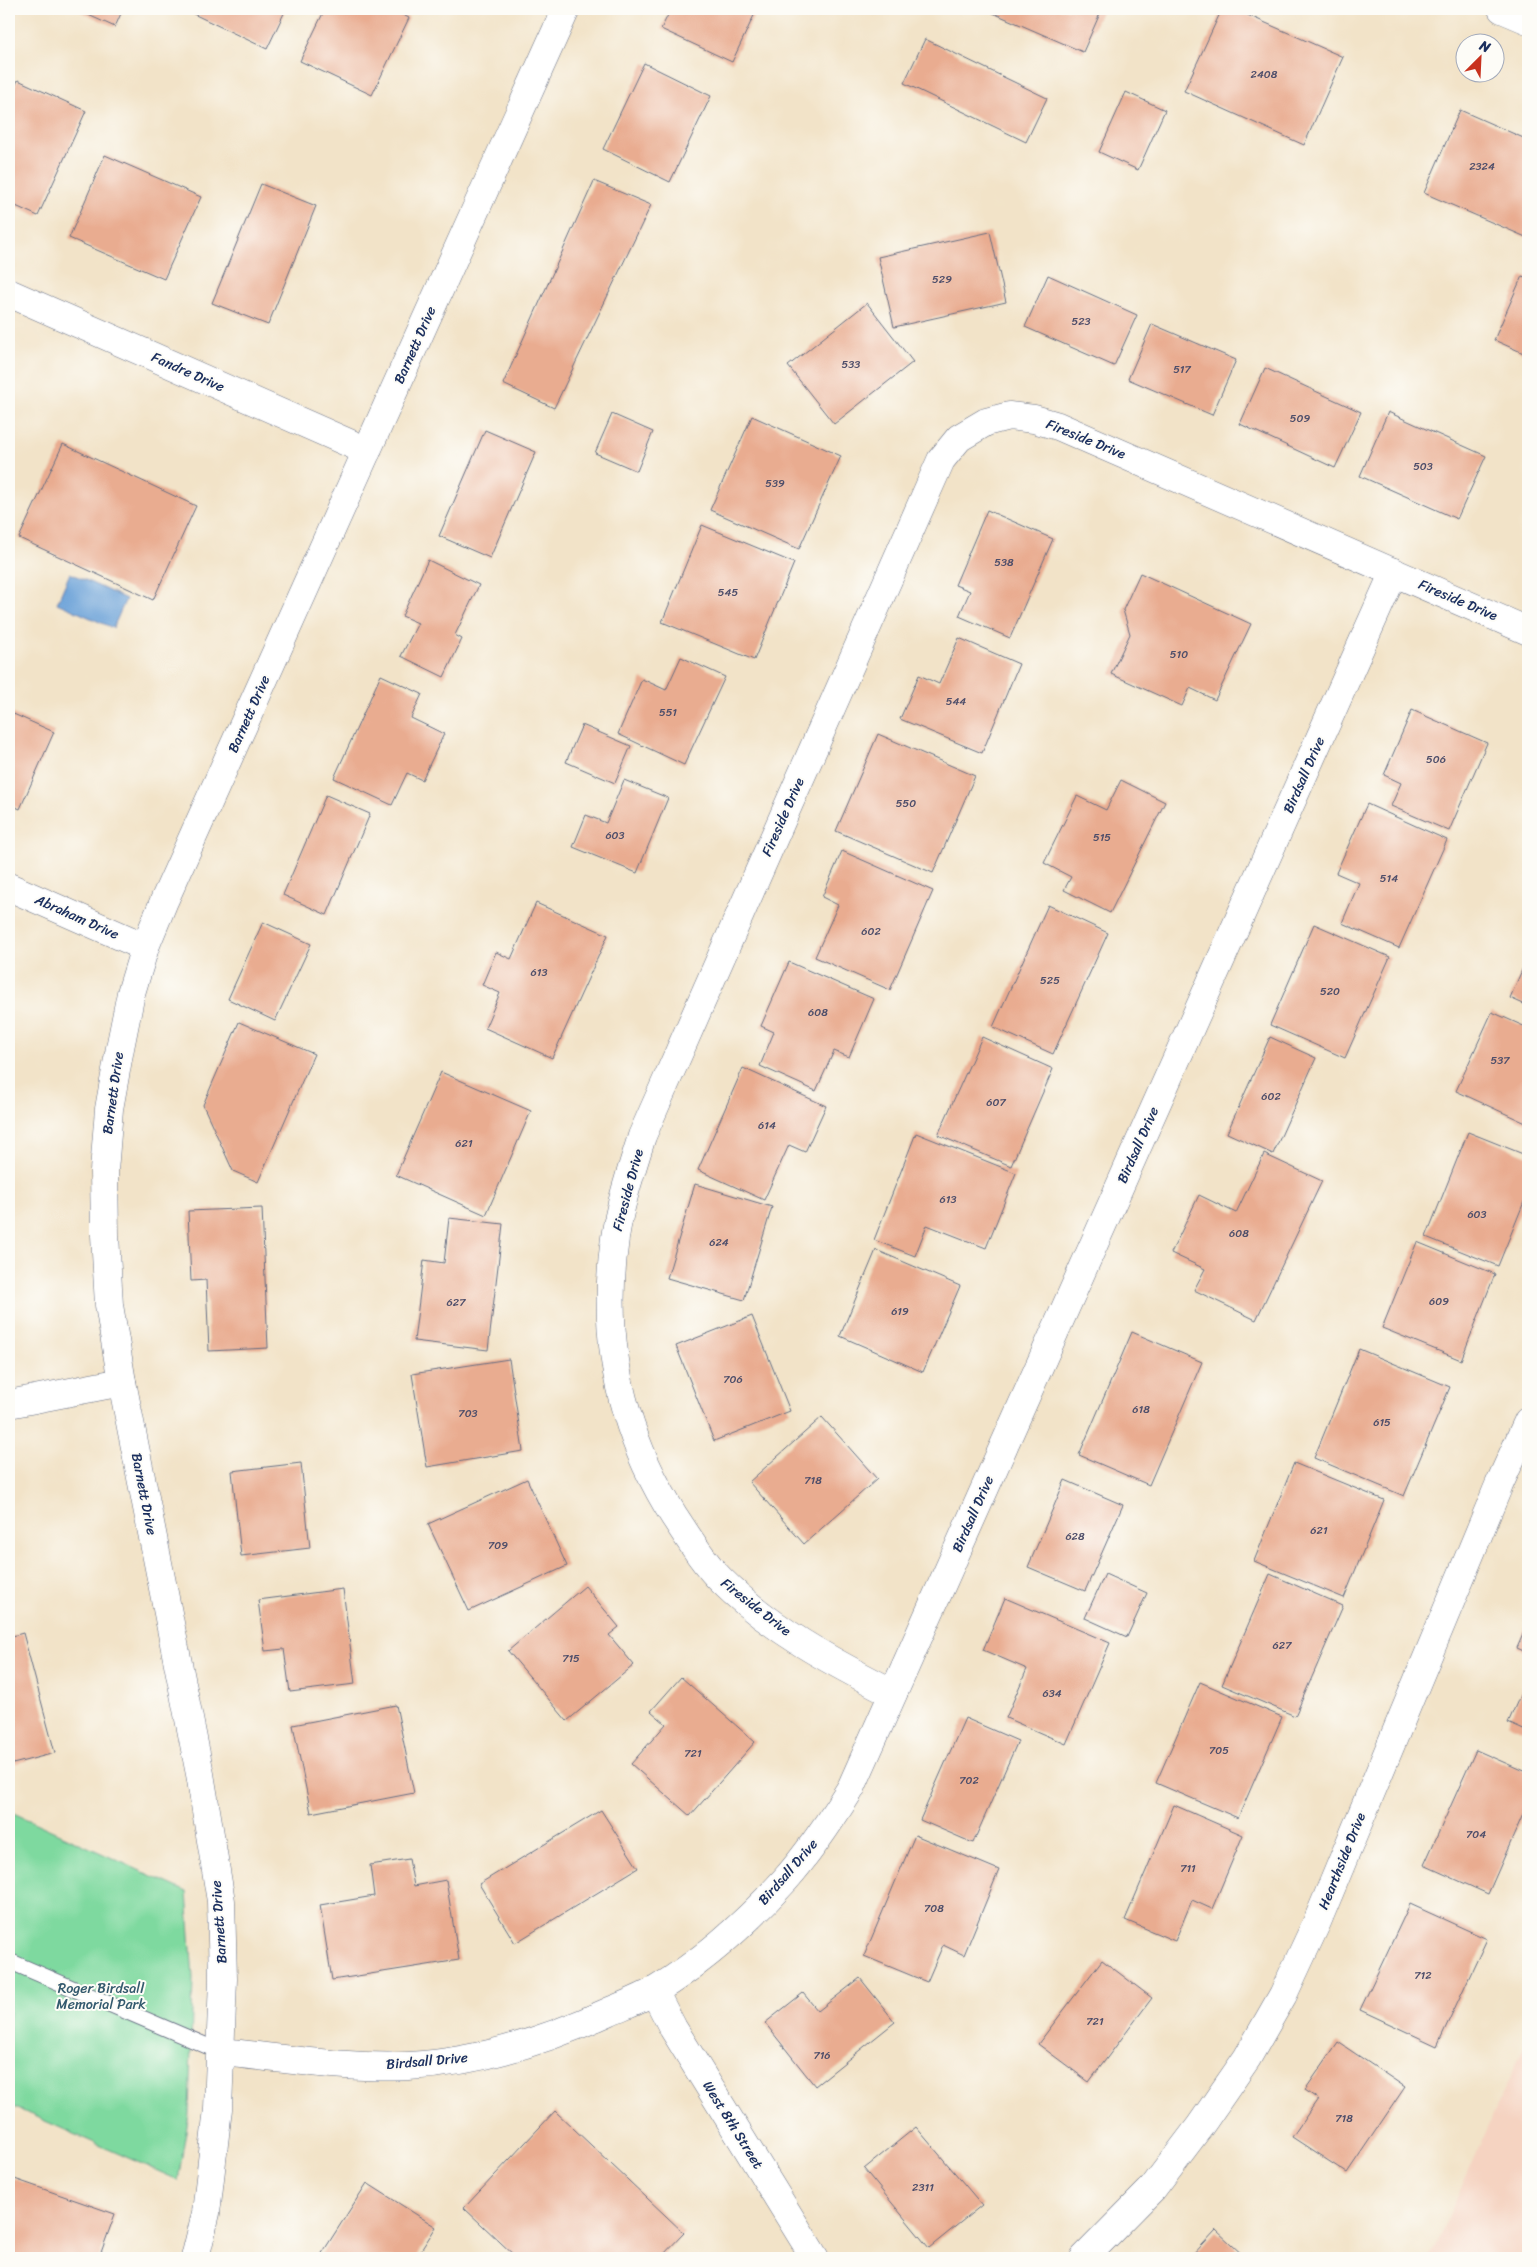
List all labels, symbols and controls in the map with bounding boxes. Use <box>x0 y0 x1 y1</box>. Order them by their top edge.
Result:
north arrow <box>1454 32 1504 82</box>
text: N <box>1475 33 1495 60</box>
house number: 2408 <box>1251 65 1278 84</box>
house number: 2324 <box>1469 157 1495 176</box>
house number: 529 <box>932 270 952 289</box>
street label: Barnett Drive <box>387 302 443 388</box>
house number: 523 <box>1071 312 1091 331</box>
street label: Fandre Drive <box>147 345 229 399</box>
house number: 533 <box>842 355 860 374</box>
house number: 517 <box>1173 360 1192 379</box>
house number: 509 <box>1290 409 1310 428</box>
street label: Fireside Drive <box>1042 412 1130 466</box>
house number: 503 <box>1413 457 1433 476</box>
house number: 539 <box>765 474 785 493</box>
house number: 538 <box>994 553 1014 572</box>
street label: Fireside Drive <box>1414 572 1502 628</box>
house number: 545 <box>718 583 738 602</box>
house number: 510 <box>1170 645 1188 664</box>
street label: Barnett Drive <box>221 671 277 757</box>
house number: 544 <box>946 692 966 711</box>
house number: 551 <box>659 703 677 722</box>
street label: Birdsall Drive <box>1276 733 1332 817</box>
house number: 506 <box>1426 750 1446 769</box>
street label: Fireside Drive <box>754 773 812 861</box>
house number: 550 <box>896 794 916 813</box>
house number: 603 <box>605 826 625 845</box>
house number: 515 <box>1093 828 1111 847</box>
house number: 514 <box>1380 869 1398 888</box>
street label: Abraham Drive <box>30 887 123 947</box>
house number: 602 <box>861 922 881 941</box>
house number: 613 <box>530 963 548 982</box>
house number: 525 <box>1040 971 1060 990</box>
house number: 520 <box>1320 982 1340 1001</box>
house number: 608 <box>808 1003 828 1022</box>
street label: Barnett Drive <box>95 1050 131 1136</box>
house number: 537 <box>1490 1051 1510 1070</box>
house number: 602 <box>1261 1087 1281 1106</box>
house number: 607 <box>986 1093 1006 1112</box>
street label: Birdsall Drive <box>1110 1103 1166 1187</box>
house number: 614 <box>758 1116 776 1135</box>
house number: 621 <box>455 1134 473 1153</box>
street label: Fireside Drive <box>605 1146 651 1234</box>
house number: 613 <box>939 1190 957 1209</box>
house number: 603 <box>1467 1205 1487 1224</box>
house number: 608 <box>1229 1224 1249 1243</box>
house number: 624 <box>709 1233 729 1252</box>
house number: 609 <box>1429 1292 1449 1311</box>
house number: 627 <box>447 1293 466 1312</box>
house number: 619 <box>891 1302 909 1321</box>
house number: 706 <box>723 1370 743 1389</box>
house number: 618 <box>1132 1400 1150 1419</box>
house number: 703 <box>458 1404 478 1423</box>
house number: 615 <box>1373 1413 1391 1432</box>
street label: Barnett Drive <box>124 1451 164 1537</box>
house number: 718 <box>804 1471 822 1490</box>
street label: Birdsall Drive <box>945 1472 1001 1556</box>
house number: 621 <box>1310 1521 1328 1540</box>
house number: 628 <box>1065 1527 1085 1546</box>
house number: 709 <box>488 1536 508 1555</box>
street label: Fireside Drive <box>715 1571 797 1643</box>
house number: 627 <box>1273 1636 1292 1655</box>
house number: 715 <box>562 1649 580 1668</box>
house number: 634 <box>1042 1684 1062 1703</box>
house number: 705 <box>1209 1741 1229 1760</box>
house number: 721 <box>684 1744 702 1763</box>
house number: 702 <box>959 1771 979 1790</box>
street label: Hearthside Drive <box>1311 1808 1373 1913</box>
house number: 704 <box>1466 1825 1486 1844</box>
street label: Birdsall Drive <box>752 1833 824 1911</box>
house number: 711 <box>1180 1859 1196 1878</box>
street label: Barnett Drive <box>204 1880 234 1964</box>
house number: 708 <box>924 1899 944 1918</box>
house number: 712 <box>1414 1966 1432 1985</box>
park label: Roger Birdsall Memorial Park <box>56 1976 146 2017</box>
house number: 721 <box>1086 2012 1104 2031</box>
street label: Birdsall Drive <box>385 2045 469 2077</box>
house number: 716 <box>813 2046 831 2065</box>
street label: West 8th Street <box>696 2076 770 2174</box>
house number: 718 <box>1335 2109 1353 2128</box>
house number: 2311 <box>912 2178 934 2197</box>

